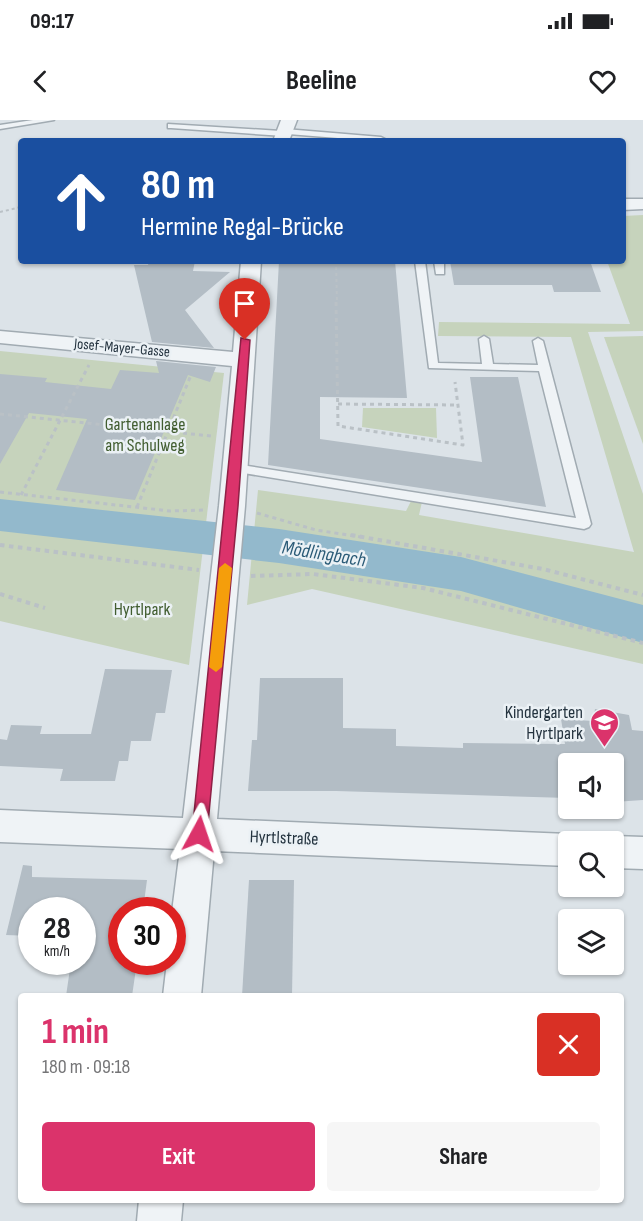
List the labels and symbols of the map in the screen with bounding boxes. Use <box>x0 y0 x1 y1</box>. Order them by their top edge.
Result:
pin <box>219 278 270 340</box>
street label: Josef-Mayer-Gasse <box>72 334 171 362</box>
park label: Gartenanlage am Schulweg <box>105 414 185 456</box>
water label: Mödlingbach <box>280 536 368 572</box>
park label: Hyrtlpark <box>114 599 170 620</box>
place label: Kindergarten Hyrtlpark <box>505 702 583 744</box>
school or university icon: Kindergarten Hyrtlpark <box>588 706 620 748</box>
position arrow <box>167 802 231 866</box>
street label: Hyrtlstraße <box>249 826 319 850</box>
speed limit sign: 30 <box>108 897 186 975</box>

